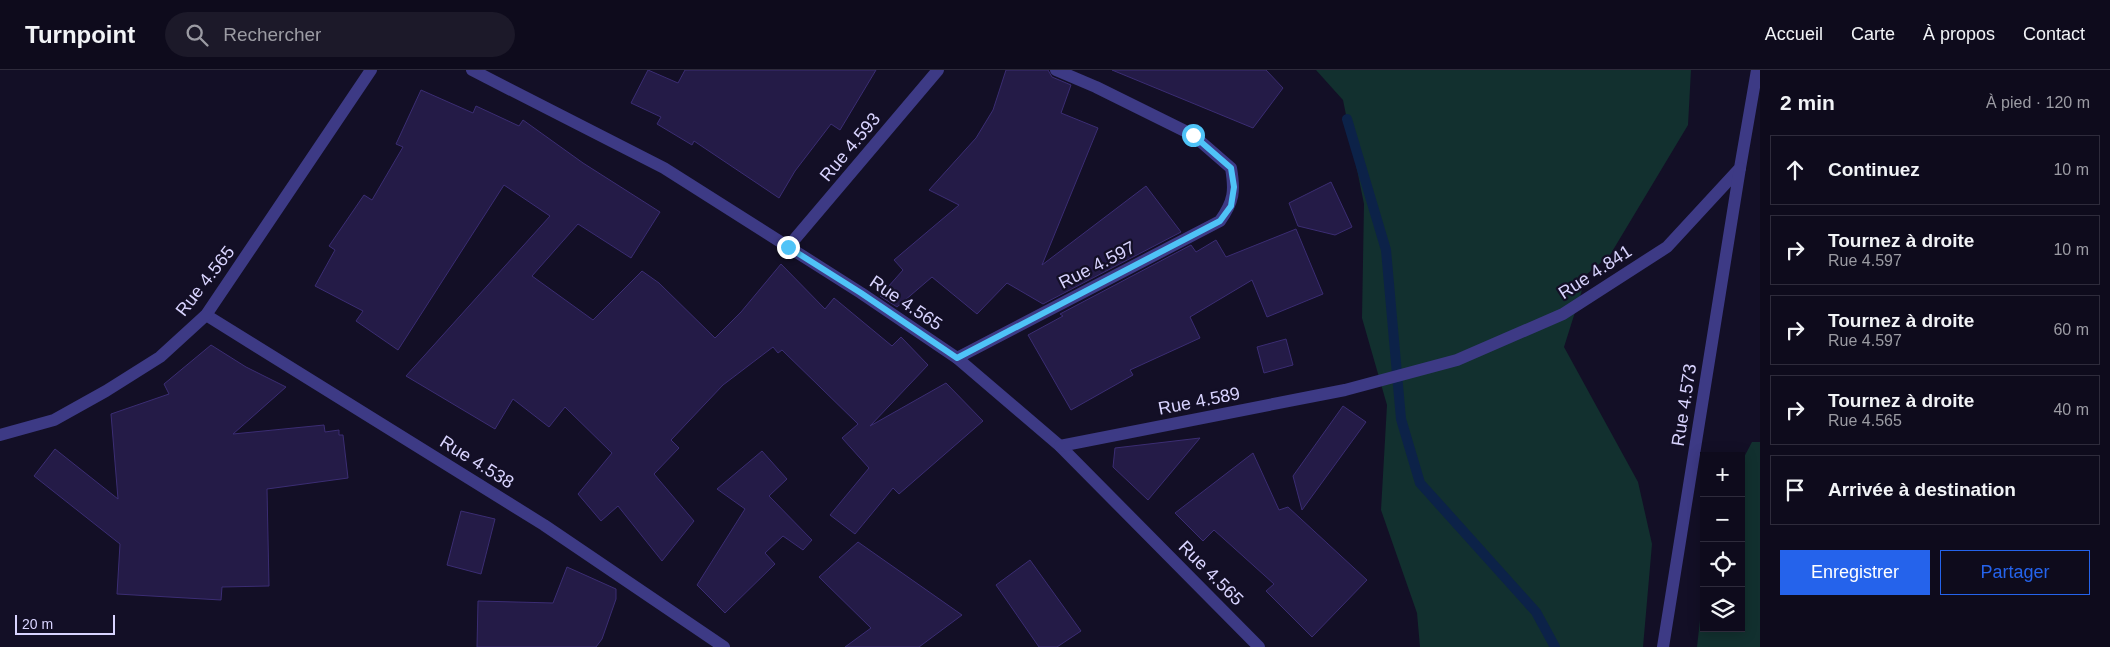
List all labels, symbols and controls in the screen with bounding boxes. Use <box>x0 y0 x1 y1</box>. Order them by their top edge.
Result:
search box <box>165 12 515 57</box>
text: Turnpoint <box>25 21 135 48</box>
icon: search <box>183 21 211 49</box>
text: Rechercher <box>223 24 321 45</box>
text: Accueil <box>1765 24 1823 44</box>
text: Carte <box>1851 24 1895 44</box>
text: À propos <box>1923 24 1995 44</box>
text: Contact <box>2023 24 2085 44</box>
text: 2 min <box>1780 91 1835 114</box>
text: À pied · 120 m <box>1986 94 2090 111</box>
street label: Rue 4.593 <box>816 109 884 185</box>
route start <box>1182 124 1205 147</box>
icon: ahead <box>1781 156 1809 184</box>
text: Continuez <box>1828 159 1920 180</box>
text: 10 m <box>2053 161 2089 178</box>
text: Tournez à droite <box>1828 230 1974 251</box>
route end <box>777 236 800 259</box>
icon: right <box>1781 236 1809 264</box>
street label: Rue 4.597 <box>1055 237 1139 293</box>
street label: Rue 4.841 <box>1555 241 1635 303</box>
text: 10 m <box>2053 241 2089 258</box>
street label: Rue 4.565 <box>172 242 238 320</box>
text: Rue 4.597 <box>1828 252 1902 269</box>
street label: Rue 4.565 <box>866 271 946 335</box>
text: Tournez à droite <box>1828 310 1974 331</box>
icon: right <box>1781 316 1809 344</box>
text: 60 m <box>2053 321 2089 338</box>
text: Rue 4.597 <box>1828 332 1902 349</box>
street label: Rue 4.573 <box>1668 362 1700 448</box>
street label: Rue 4.589 <box>1156 383 1242 419</box>
text: Tournez à droite <box>1828 390 1974 411</box>
icon: right <box>1781 396 1809 424</box>
text: 40 m <box>2053 401 2089 418</box>
text: Rue 4.565 <box>1828 412 1902 429</box>
street label: Rue 4.538 <box>436 432 518 492</box>
map controls <box>1700 452 1745 632</box>
button: + <box>1700 452 1745 497</box>
icon: arrive <box>1781 476 1809 504</box>
text: Arrivée à destination <box>1828 479 2016 500</box>
button: − <box>1700 497 1745 542</box>
street label: Rue 4.565 <box>1175 537 1247 609</box>
button: locate <box>1700 542 1745 587</box>
button: Enregistrer <box>1780 550 1930 595</box>
button: Partager <box>1940 550 2090 595</box>
button: layers <box>1700 587 1745 632</box>
scale bar <box>15 612 115 635</box>
text: 20 m <box>22 616 53 632</box>

